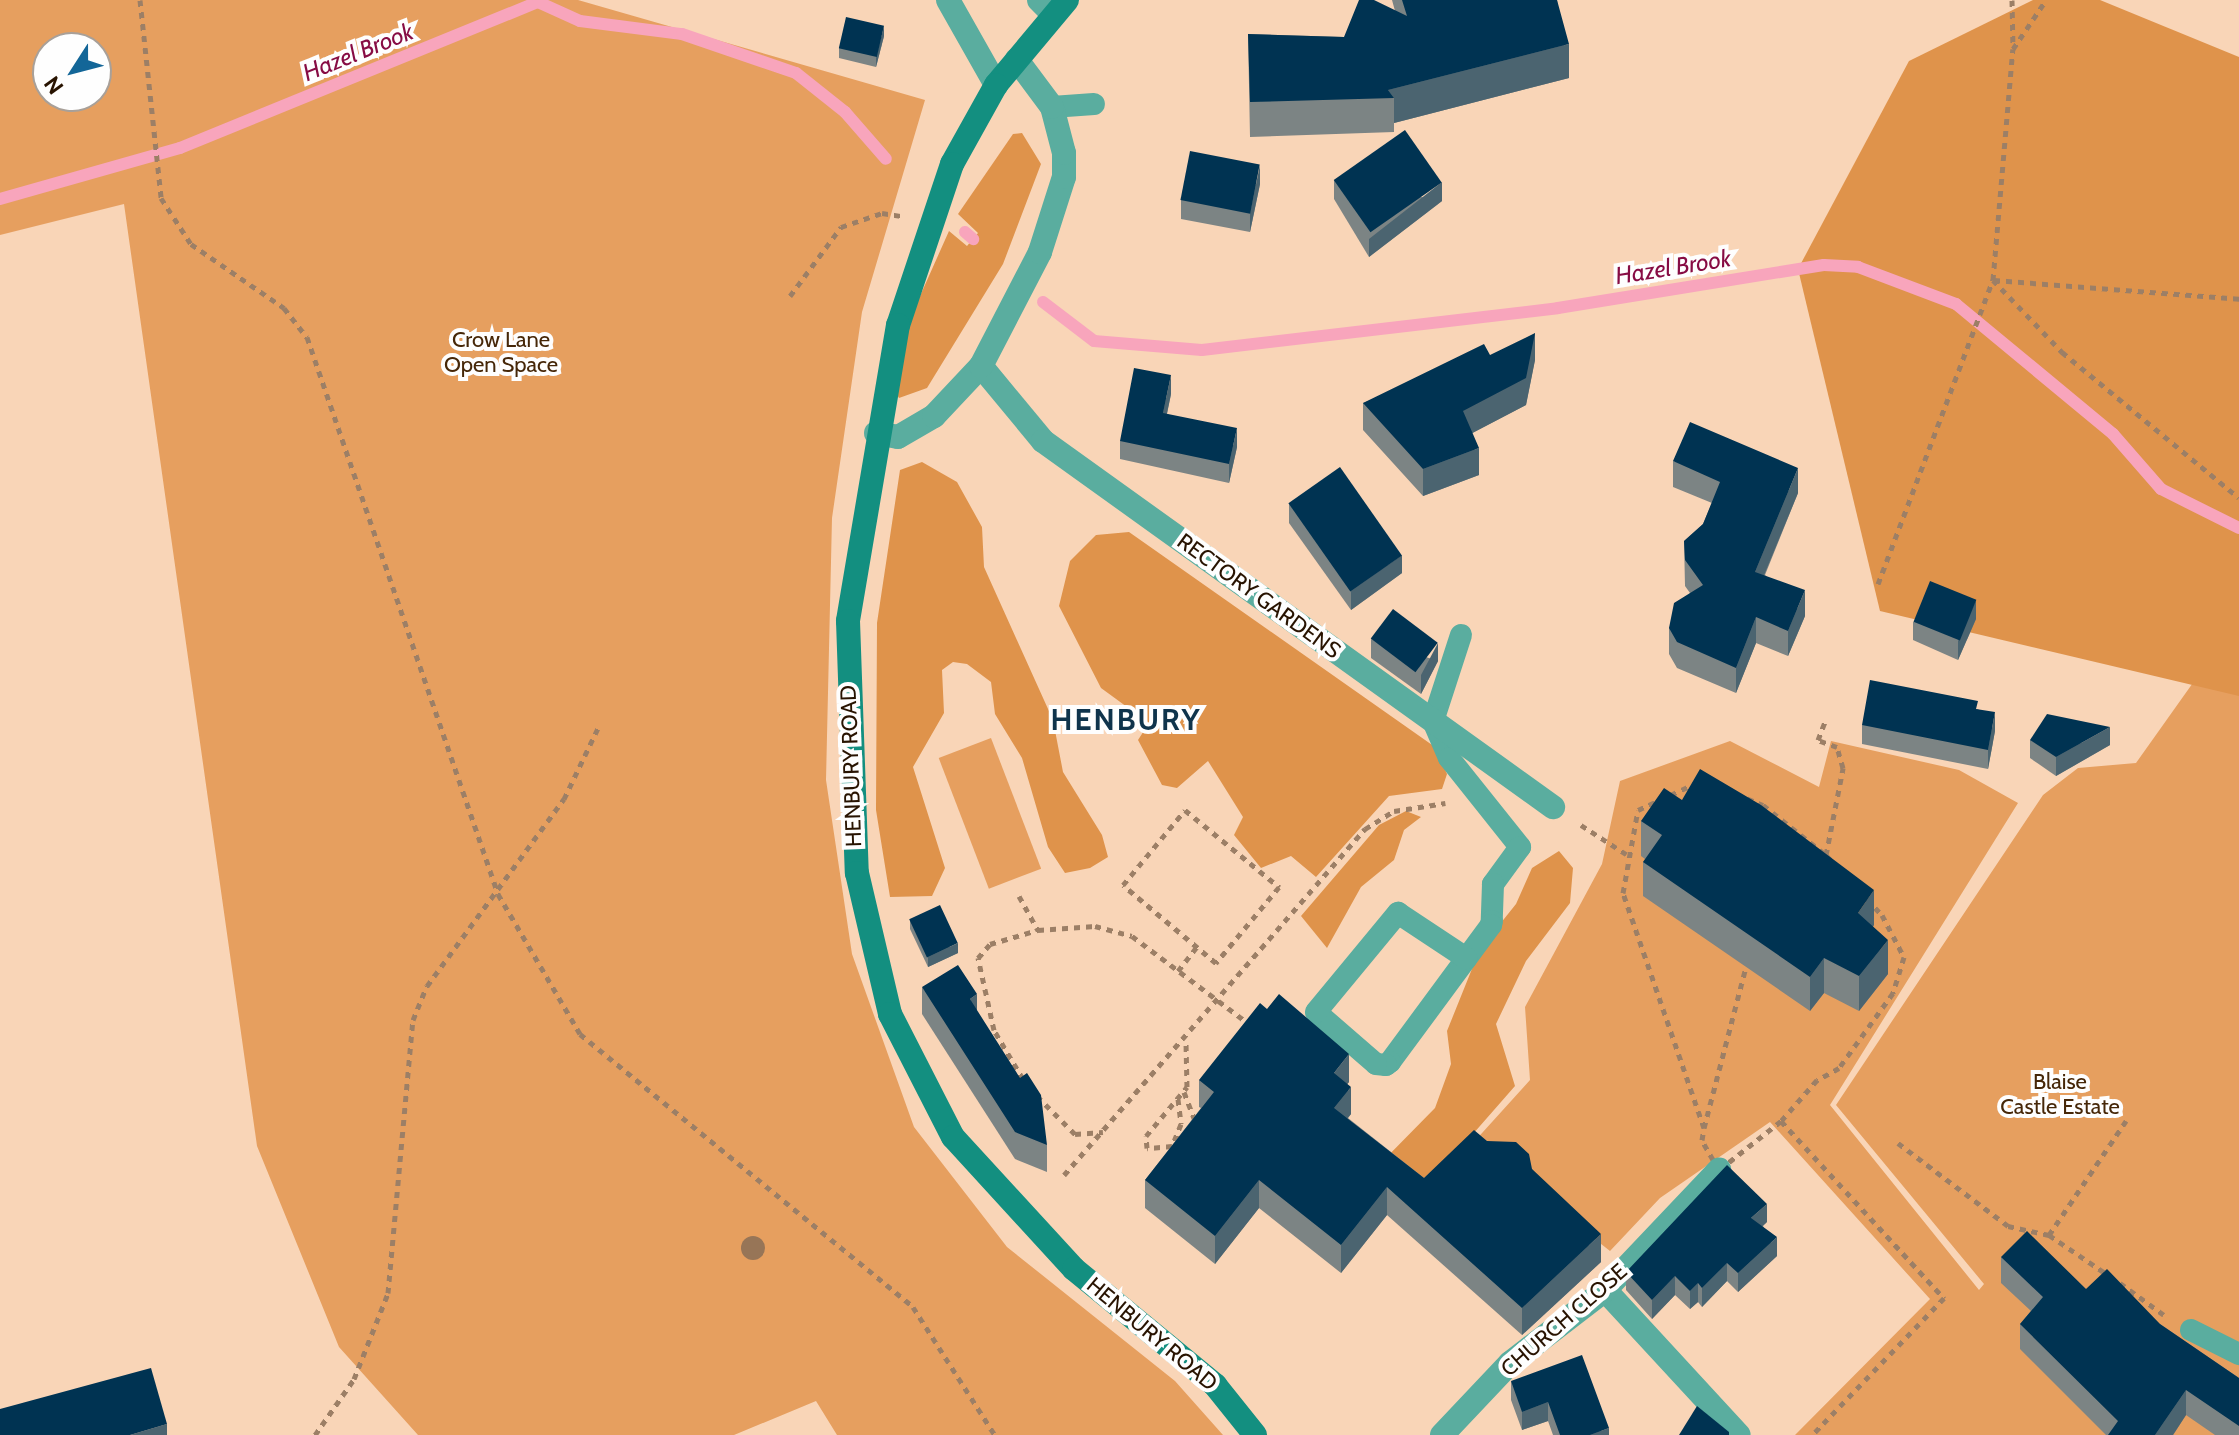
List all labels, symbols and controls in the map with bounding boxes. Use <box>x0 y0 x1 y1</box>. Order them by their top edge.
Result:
water label: Hazel Brook <box>299 17 417 87</box>
north arrow <box>32 32 112 112</box>
text: N <box>38 71 69 99</box>
water label: Hazel Brook <box>1613 244 1733 290</box>
park label: Crow Lane Open Space <box>444 326 558 378</box>
street label: RECTORY GARDENS <box>1172 528 1346 664</box>
street label: HENBURY ROAD <box>835 684 867 848</box>
district label: HENBURY <box>1050 702 1202 738</box>
park label: Blaise Castle Estate <box>2000 1068 2120 1120</box>
street label: CHURCH CLOSE <box>1496 1258 1632 1382</box>
street label: HENBURY ROAD <box>1081 1272 1223 1396</box>

